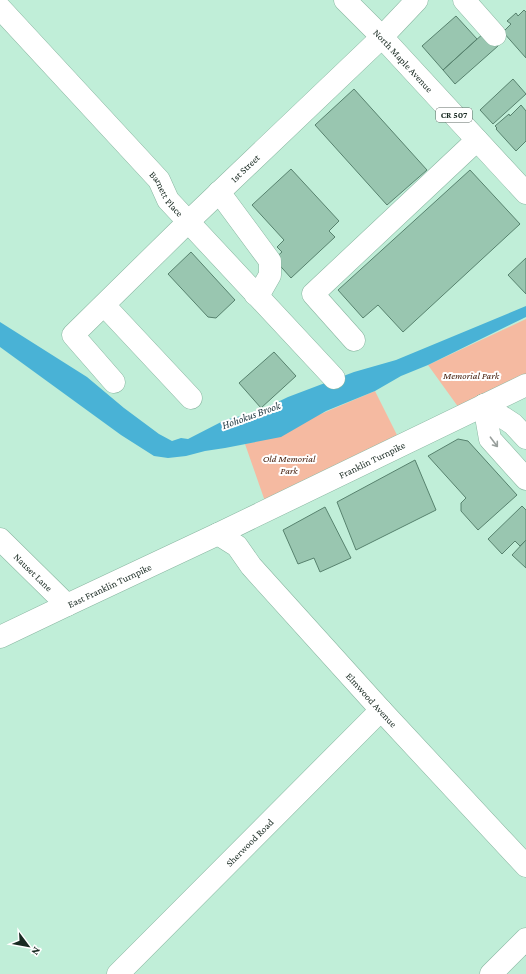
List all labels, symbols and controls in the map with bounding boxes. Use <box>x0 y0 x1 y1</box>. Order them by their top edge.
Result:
street label: North Maple Avenue <box>371 26 436 95</box>
road number: CR 507 <box>436 108 472 122</box>
street label: 1st Street <box>228 151 262 184</box>
street label: Barnett Place <box>148 168 186 219</box>
park label: Memorial Park <box>442 370 500 381</box>
water label: Hohokus Brook <box>220 398 283 431</box>
one-way arrow <box>490 437 498 448</box>
street label: Franklin Turnpike <box>337 439 407 480</box>
park label: Old Memorial Park <box>263 453 316 476</box>
street label: Nauset Lane <box>12 551 55 594</box>
street label: East Franklin Turnpike <box>66 560 154 610</box>
street label: Elmwood Avenue <box>344 670 400 730</box>
street label: Sherwood Road <box>223 816 276 868</box>
north arrow <box>8 926 48 966</box>
text: N <box>29 945 44 958</box>

